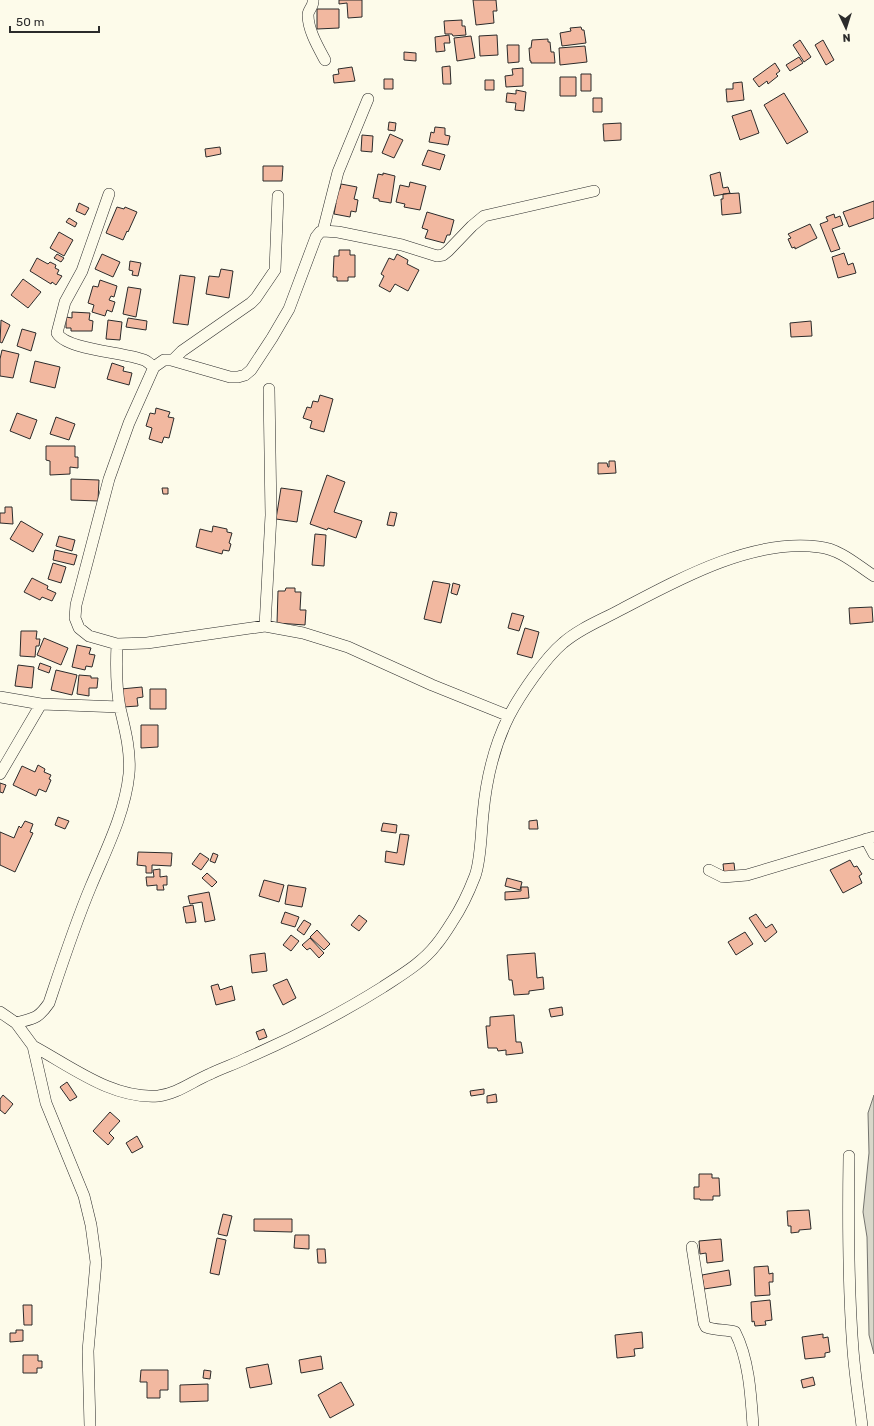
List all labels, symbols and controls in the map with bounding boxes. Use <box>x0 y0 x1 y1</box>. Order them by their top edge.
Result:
scale bar <box>10 8 99 34</box>
north arrow <box>826 8 866 48</box>
text: 50 m <box>16 15 44 29</box>
text: N <box>842 31 851 44</box>

